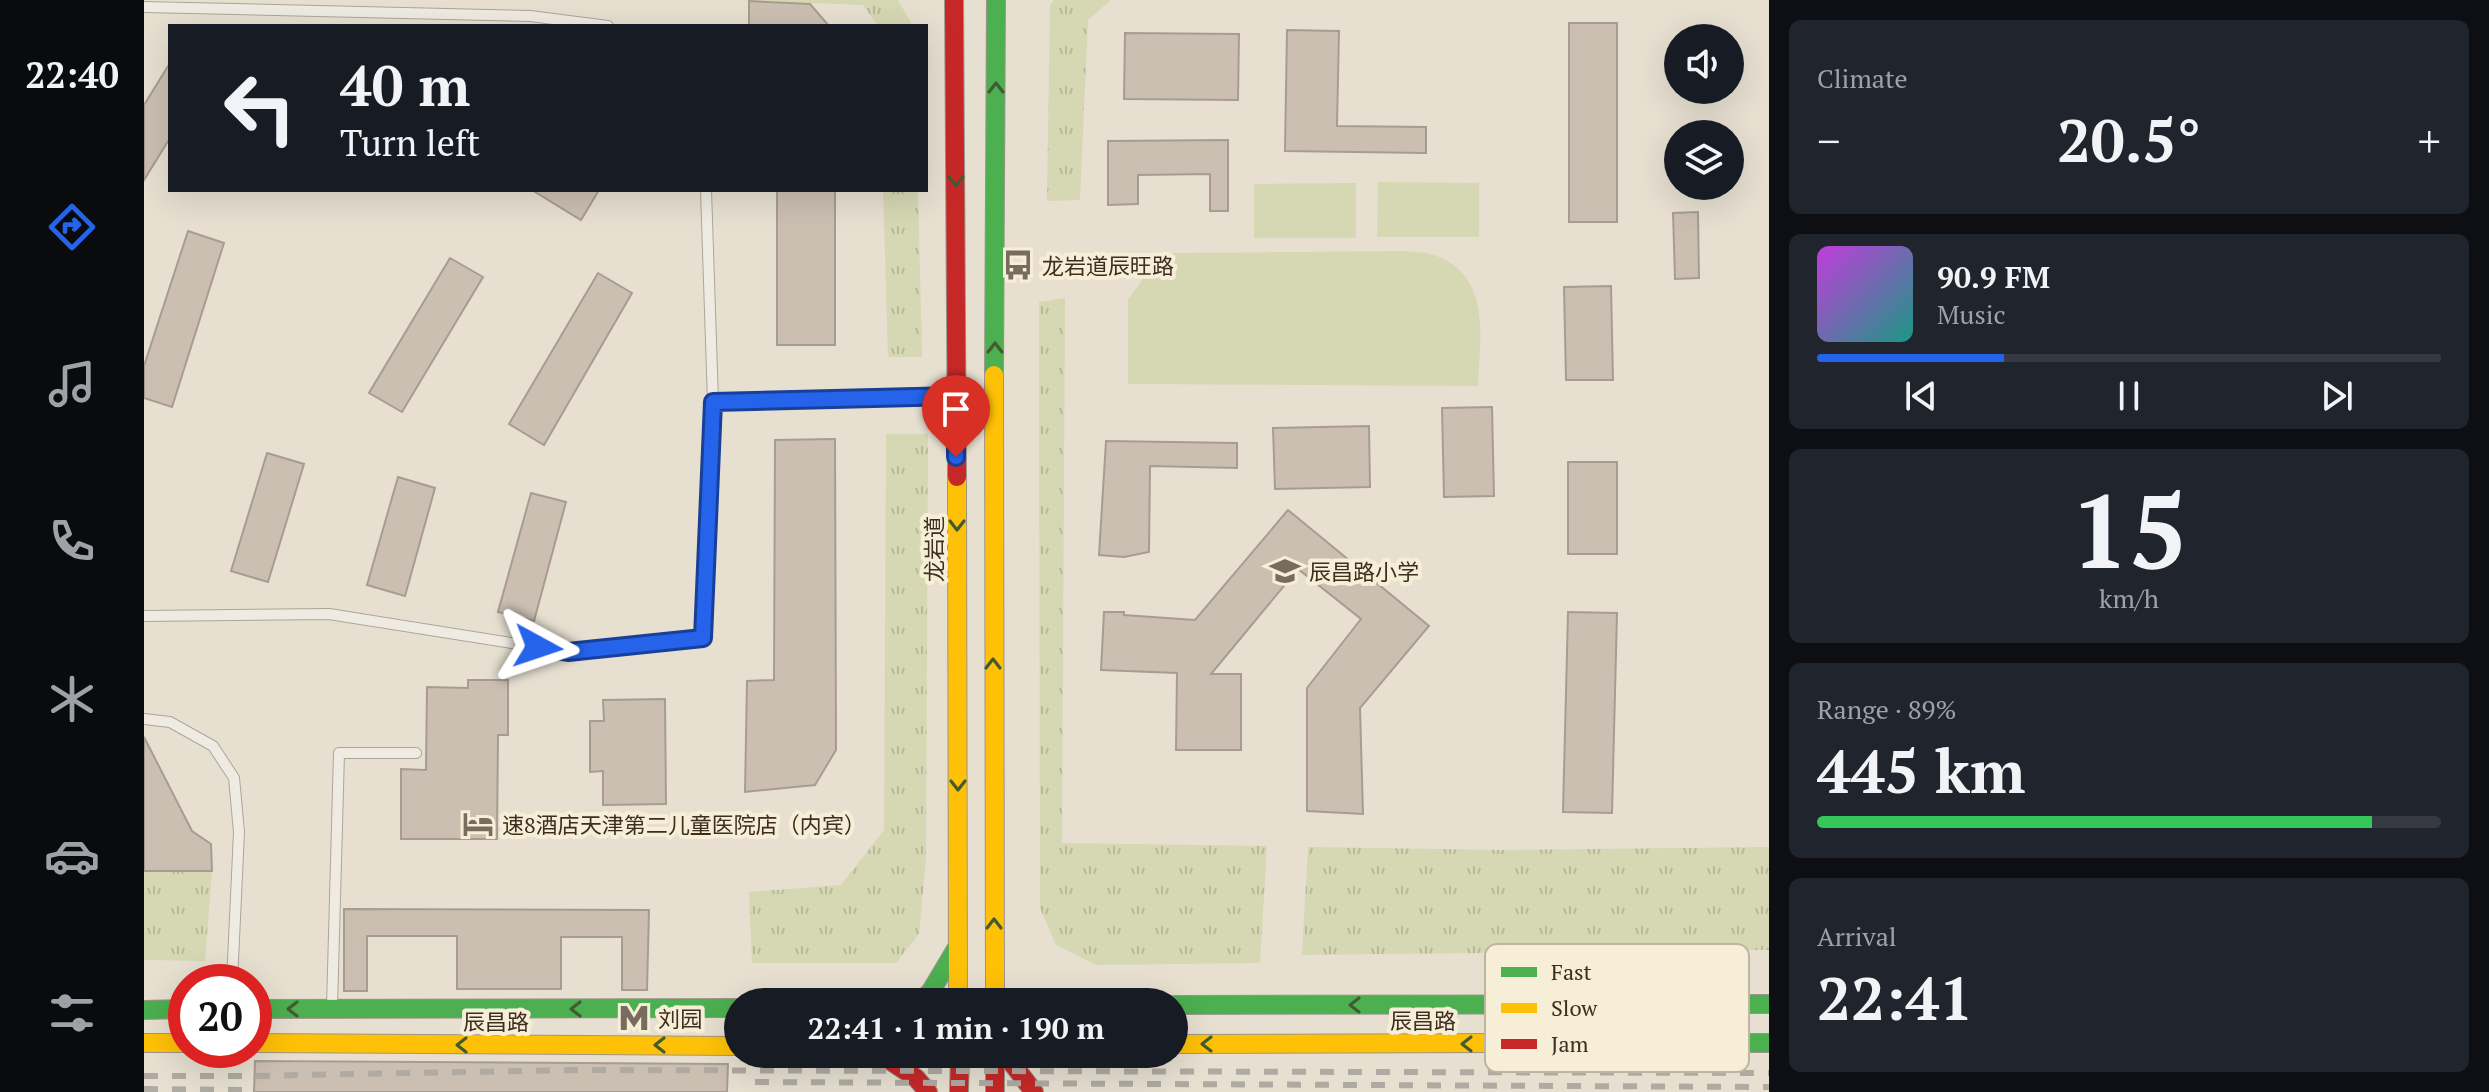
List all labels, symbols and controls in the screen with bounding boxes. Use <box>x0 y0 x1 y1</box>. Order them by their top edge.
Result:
map controls <box>1664 24 1744 200</box>
button: sound <box>1664 24 1744 104</box>
text: 40 m <box>340 48 470 122</box>
text: 22:40 <box>25 51 119 98</box>
icon: left <box>208 56 312 160</box>
text: Climate <box>1817 61 1908 95</box>
one-way arrow <box>987 81 1005 94</box>
text: 20.5° <box>2057 100 2201 179</box>
text: − <box>1817 111 1840 170</box>
text: + <box>2418 111 2441 170</box>
text: Turn left <box>340 119 480 166</box>
button: layers <box>1664 120 1744 200</box>
one-way arrow <box>947 175 964 188</box>
icon: directions <box>44 199 100 255</box>
bus stop icon: 龙岩道辰旺路 <box>1001 248 1035 282</box>
place label: 龙岩道辰旺路 <box>1042 251 1174 280</box>
text: 90.9 FM <box>1937 257 2050 297</box>
text: Music <box>1937 297 2006 331</box>
one-way arrow <box>986 341 1004 354</box>
icon: music <box>44 356 100 412</box>
icon: previous <box>1899 374 1943 418</box>
icon: pause <box>2107 374 2151 418</box>
icon: next <box>2315 374 2359 418</box>
pin <box>922 375 990 457</box>
icon: arrive <box>934 387 978 431</box>
text: 15 <box>2070 460 2188 598</box>
icon: phone <box>44 513 100 569</box>
street label: 龙岩道 <box>919 516 948 582</box>
one-way arrow <box>948 519 966 532</box>
school or university icon: 辰昌路小学 <box>1268 554 1302 588</box>
place label: 辰昌路小学 <box>1309 557 1419 586</box>
text: km/h <box>2099 581 2159 615</box>
position arrow <box>496 605 580 689</box>
one-way arrow <box>984 657 1002 670</box>
icon: climate <box>44 671 100 727</box>
text: Range · 89% <box>1817 692 1956 726</box>
text: 445 km <box>1817 731 2025 810</box>
one-way arrow <box>949 779 966 792</box>
hotel icon: 速8酒店天津第二儿童医院店（内宾） <box>461 807 495 841</box>
place label: 速8酒店天津第二儿童医院店（内宾） <box>502 810 866 839</box>
icon: car <box>44 828 100 884</box>
one-way arrow <box>985 917 1003 930</box>
text: Arrival <box>1817 919 1897 953</box>
legend <box>1485 944 1749 1072</box>
text: Fast <box>1551 957 1592 986</box>
text: 22:41 <box>1817 958 1973 1037</box>
speed limit sign: 20 <box>168 964 272 1068</box>
icon: filters <box>44 985 100 1041</box>
text: Slow <box>1551 993 1598 1022</box>
one-way arrow <box>1348 996 1361 1014</box>
one-way arrow <box>286 1000 299 1018</box>
one-way arrow <box>569 1000 582 1018</box>
metro station icon: 刘园 <box>617 1001 651 1035</box>
place label: 刘园 <box>658 1004 702 1033</box>
street label: 辰昌路 <box>1390 1006 1456 1035</box>
street label: 辰昌路 <box>463 1007 529 1036</box>
text: 22:41 · 1 min · 190 m <box>808 1008 1104 1048</box>
text: Jam <box>1551 1029 1589 1058</box>
one-way arrow <box>1200 1035 1213 1053</box>
one-way arrow <box>1460 1035 1473 1053</box>
one-way arrow <box>455 1036 468 1054</box>
one-way arrow <box>653 1037 666 1054</box>

